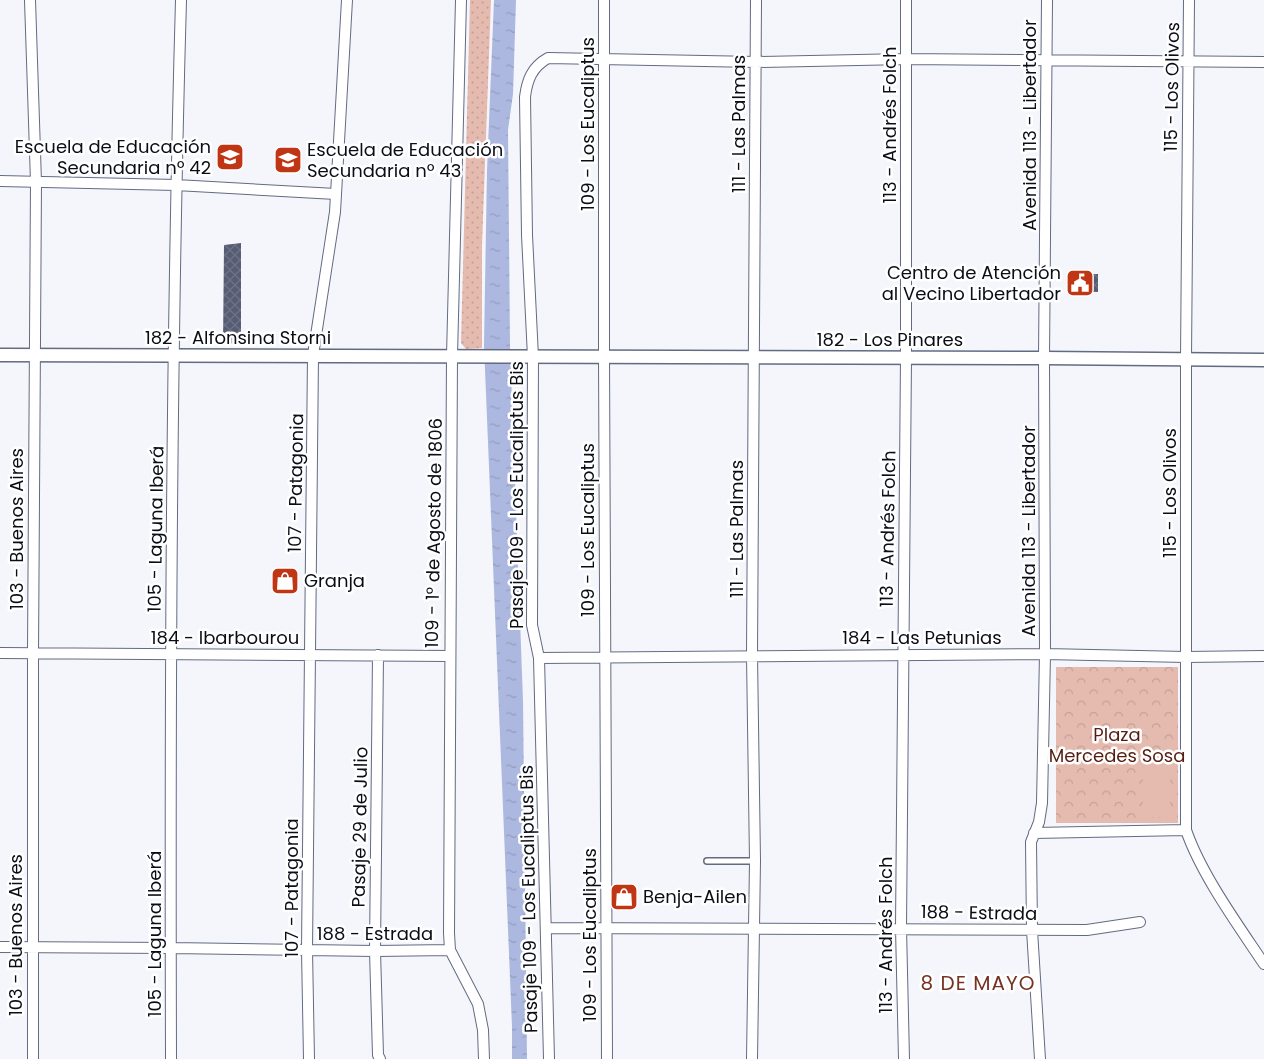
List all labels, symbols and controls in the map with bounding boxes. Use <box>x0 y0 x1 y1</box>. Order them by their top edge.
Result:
street label: Avenida 113 - Libertador <box>1017 19 1042 231</box>
street label: 115 - Los Olivos <box>1158 22 1185 152</box>
street label: 109 - Los Eucaliptus <box>575 37 600 211</box>
street label: 113 - Andrés Folch <box>877 46 902 204</box>
street label: 111 - Las Palmas <box>726 55 751 193</box>
place label: Escuela de Educación Secundaria nº 42 <box>15 134 211 180</box>
place label: Escuela de Educación Secundaria nº 43 <box>307 137 503 183</box>
school or university icon: Escuela de Educación Secundaria nº 42 <box>215 142 245 172</box>
school or university icon: Escuela de Educación Secundaria nº 43 <box>273 145 303 175</box>
place label: Centro de Atención al Vecino Libertador <box>882 260 1061 306</box>
public building icon: Centro de Atención al Vecino Libertador <box>1065 268 1095 298</box>
street label: 182 - Alfonsina Storni <box>145 325 331 350</box>
street label: 182 - Los Pinares <box>817 327 963 352</box>
street label: Pasaje 109 - Los Eucaliptus Bis <box>504 361 529 629</box>
street label: 107 - Patagonia <box>282 413 309 553</box>
street label: 109 - 1° de Agosto de 1806 <box>419 418 448 648</box>
street label: Avenida 113 - Libertador <box>1016 425 1041 637</box>
street label: 115 - Los Olivos <box>1157 428 1182 558</box>
street label: 109 - Los Eucaliptus <box>575 443 600 617</box>
street label: 105 - Laguna Iberá <box>142 445 169 613</box>
street label: 103 - Buenos Aires <box>4 448 29 610</box>
street label: 113 - Andrés Folch <box>874 450 901 608</box>
street label: 111 - Las Palmas <box>724 460 749 598</box>
shop icon: Granja <box>270 566 300 596</box>
place label: Granja <box>304 568 365 593</box>
street label: 184 - Ibarbourou <box>151 625 299 650</box>
street label: 184 - Las Petunias <box>842 625 1002 650</box>
park label: Plaza Mercedes Sosa <box>1049 722 1185 768</box>
street label: Pasaje 29 de Julio <box>346 746 373 908</box>
street label: Pasaje 109 - Los Eucaliptus Bis <box>514 765 543 1033</box>
street label: 107 - Patagonia <box>279 818 304 958</box>
street label: 109 - Los Eucaliptus <box>577 848 602 1022</box>
street label: 105 - Laguna Iberá <box>142 851 167 1017</box>
street label: 103 - Buenos Aires <box>3 854 28 1016</box>
street label: 113 - Andrés Folch <box>873 856 898 1014</box>
shop icon: Benja-Ailen <box>609 882 639 912</box>
place label: Benja-Ailen <box>643 884 747 909</box>
street label: 188 - Estrada <box>921 899 1037 926</box>
street label: 188 - Estrada <box>317 921 433 946</box>
district label: 8 DE MAYO <box>921 969 1035 997</box>

